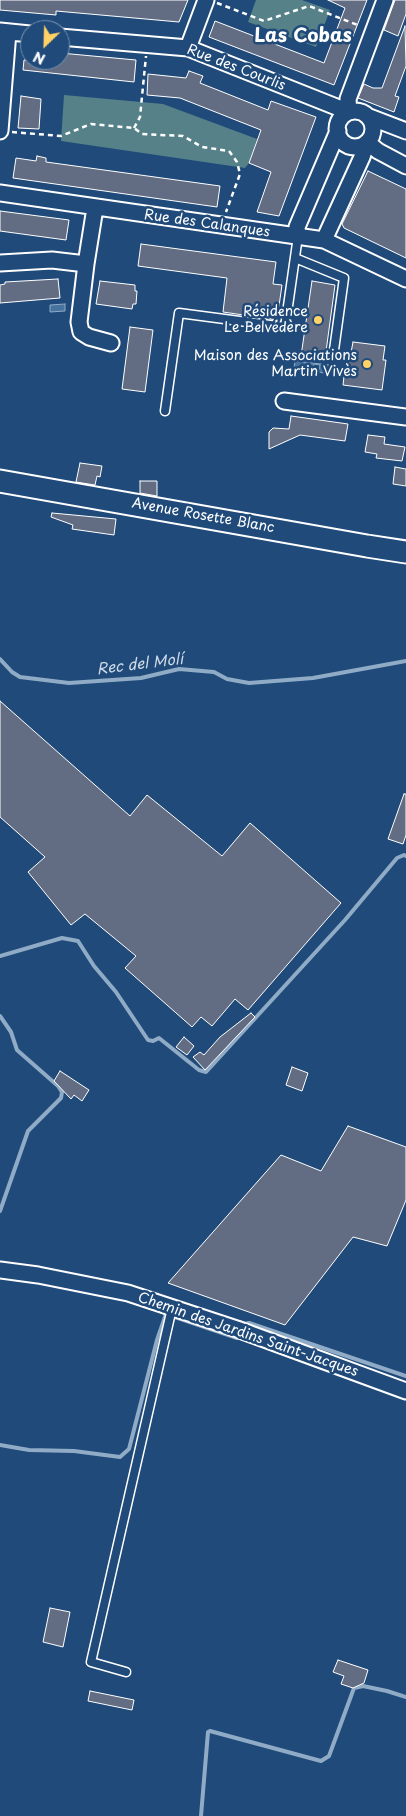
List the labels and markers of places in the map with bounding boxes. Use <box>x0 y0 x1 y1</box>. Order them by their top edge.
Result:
place label: Résidence Le Belvédère <box>224 304 308 336</box>
marker: Résidence Le Belvédère <box>312 314 324 326</box>
place label: Maison des Associations Martin Vivès <box>194 348 357 381</box>
marker: Maison des Associations Martin Vivès <box>361 358 373 370</box>

